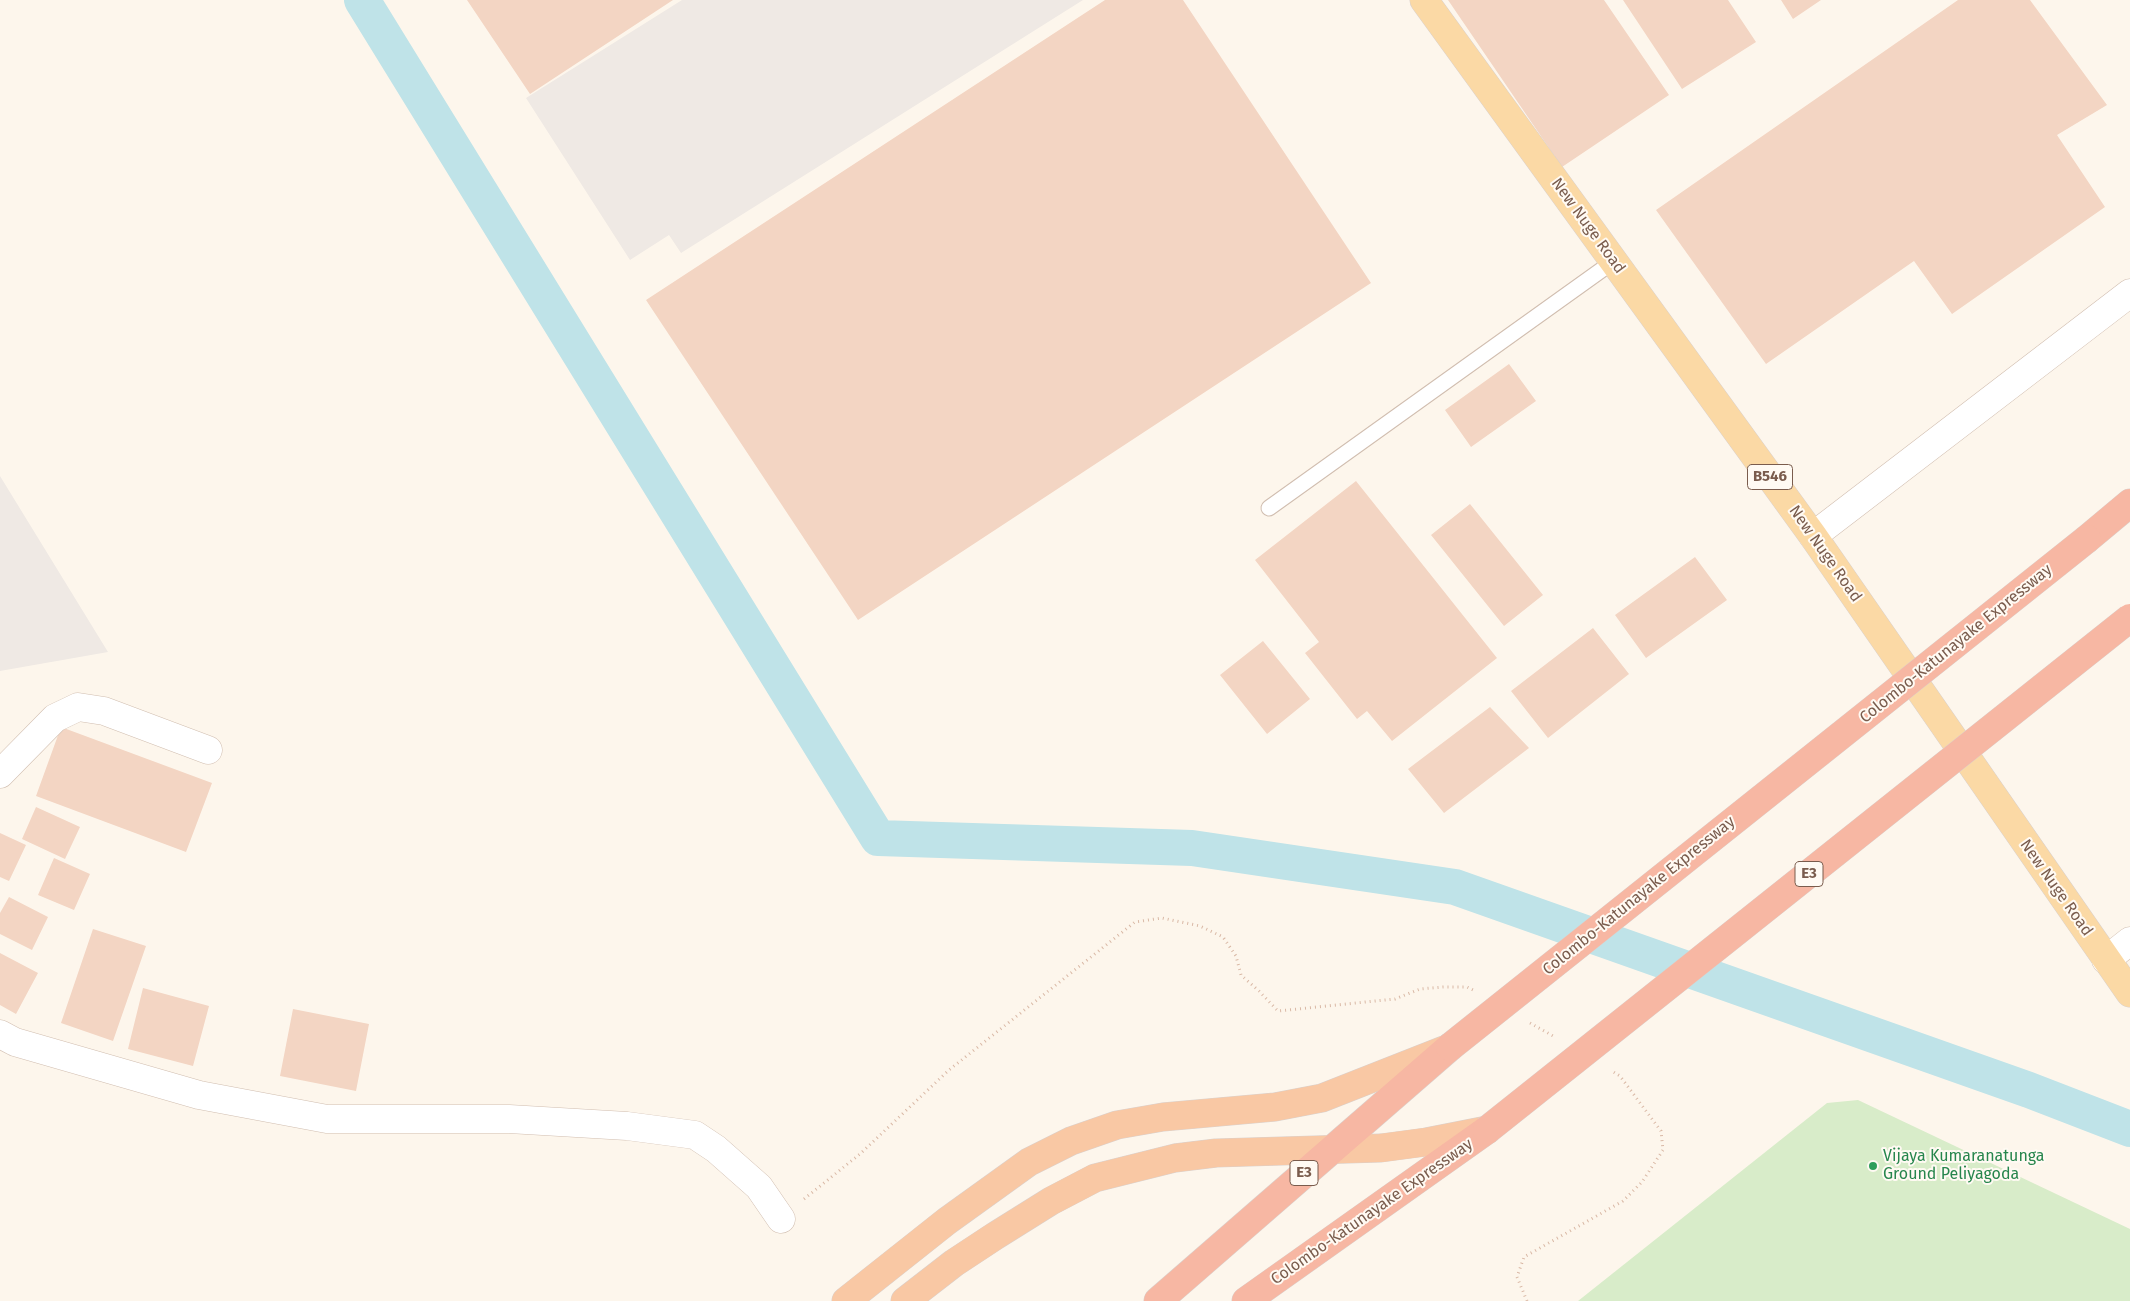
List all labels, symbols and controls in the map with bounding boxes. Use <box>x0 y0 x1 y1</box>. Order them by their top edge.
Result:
street label: New Nuge Road <box>1547 174 1629 278</box>
road number: B546 <box>1748 464 1792 490</box>
street label: New Nuge Road <box>1785 502 1865 606</box>
street label: Colombo-Katunayake Expressway <box>1856 560 2056 728</box>
street label: Colombo-Katunayake Expressway <box>1539 812 1739 980</box>
street label: New Nuge Road <box>2016 836 2096 940</box>
road number: E3 <box>1795 862 1823 886</box>
street label: Colombo-Katunayake Expressway <box>1267 1135 1477 1289</box>
place label: Vijaya Kumaranatunga Ground Peliyagoda <box>1883 1147 2045 1185</box>
road number: E3 <box>1290 1160 1318 1186</box>
marker: Vijaya Kumaranatunga Ground Peliyagoda <box>1867 1160 1879 1172</box>

